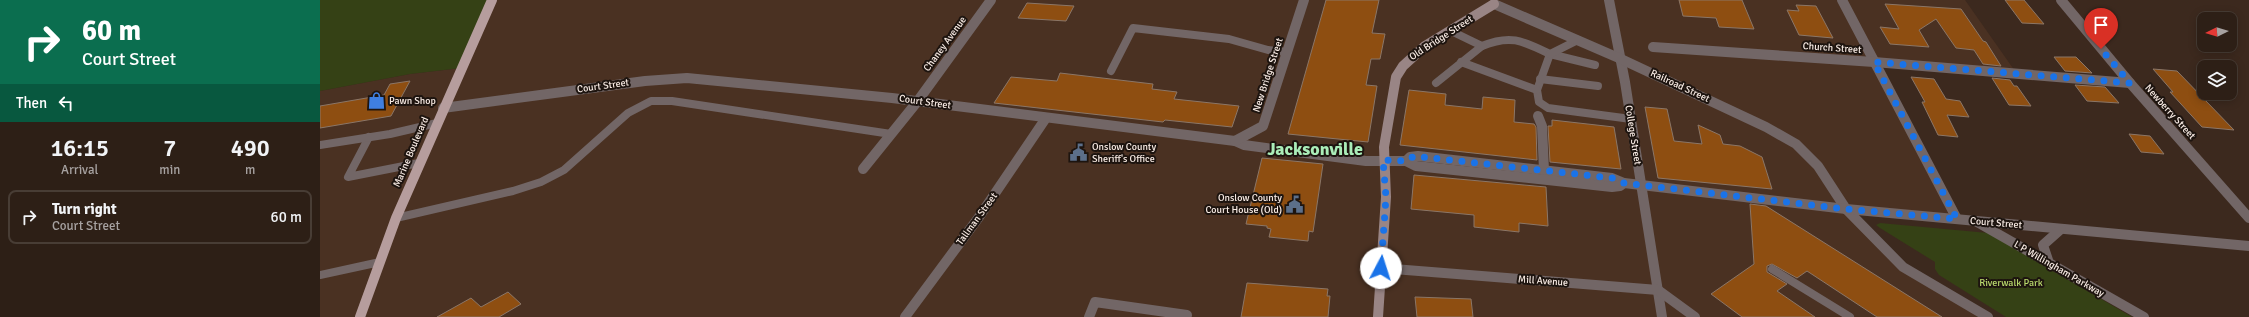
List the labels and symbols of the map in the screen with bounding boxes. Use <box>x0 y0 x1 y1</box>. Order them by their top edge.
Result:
pin <box>2084 8 2118 49</box>
north arrow <box>2197 12 2237 52</box>
street label: Old Bridge Street <box>1407 13 1475 63</box>
street label: Chaney Avenue <box>921 14 969 74</box>
street label: New Bridge Street <box>1250 36 1286 114</box>
street label: Church Street <box>1802 40 1862 56</box>
street label: Railroad Street <box>1648 67 1712 105</box>
street label: Court Street <box>576 76 630 96</box>
street label: Newberry Street <box>2142 82 2198 142</box>
shop icon: Pawn Shop <box>366 91 386 111</box>
street label: Court Street <box>898 92 952 112</box>
place label: Pawn Shop <box>389 95 436 107</box>
street label: College Street <box>1622 104 1644 166</box>
street label: Marine Boulevard <box>391 115 431 189</box>
district label: Jacksonville <box>1267 138 1363 160</box>
place label: Onslow County Sheriff's Office <box>1092 141 1156 165</box>
public building icon: Onslow County Sheriff's Office <box>1069 143 1089 163</box>
street label: Tallman Street <box>954 190 1000 248</box>
place label: Onslow County Court House (Old) <box>1205 192 1282 216</box>
public building icon: Onslow County Court House (Old) <box>1285 194 1305 214</box>
street label: Court Street <box>1969 215 2023 231</box>
street label: L P Willingham Parkway <box>2012 238 2107 300</box>
position arrow <box>1360 247 1402 289</box>
street label: Mill Avenue <box>1518 273 1568 289</box>
park label: Riverwalk Park <box>1979 277 2043 289</box>

